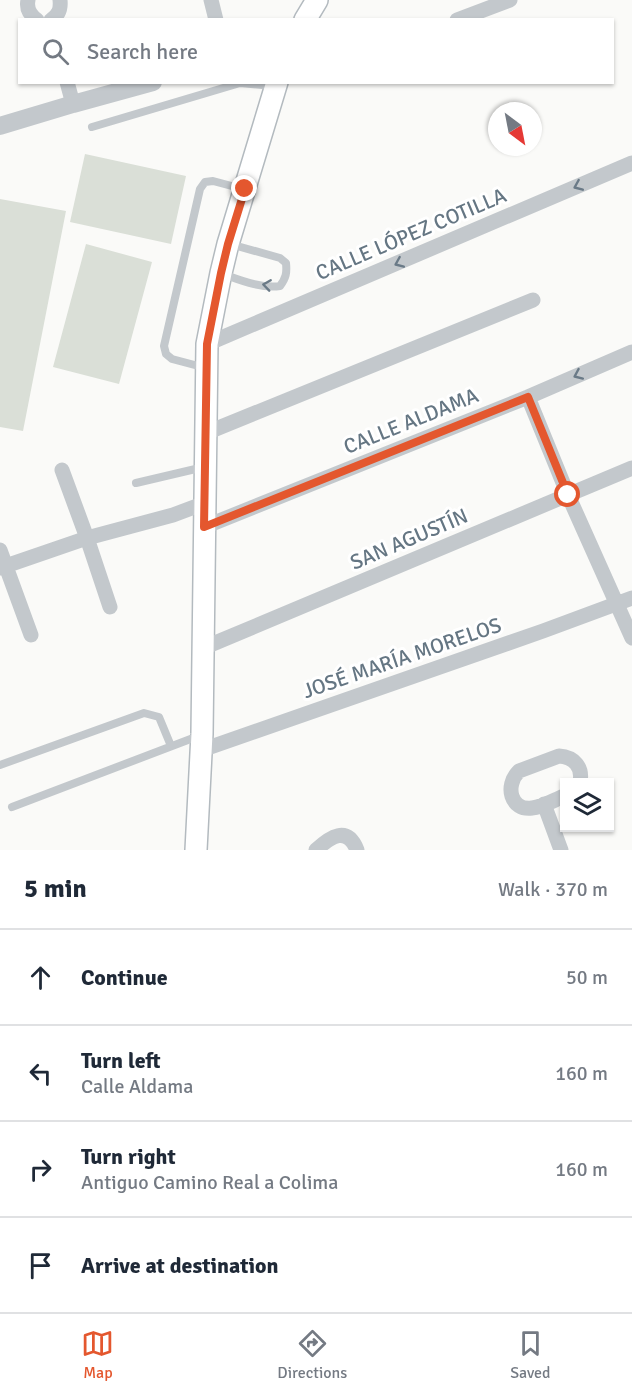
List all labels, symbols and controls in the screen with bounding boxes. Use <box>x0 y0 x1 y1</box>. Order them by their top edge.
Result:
search box <box>18 18 614 84</box>
icon: search <box>39 35 72 68</box>
text: Search here <box>87 38 198 65</box>
north arrow <box>488 102 542 156</box>
route end <box>231 175 257 201</box>
one-way arrow <box>574 179 585 191</box>
street label: CALLE LÓPEZ COTILLA <box>312 182 510 286</box>
one-way arrow <box>394 255 405 267</box>
one-way arrow <box>262 280 271 292</box>
one-way arrow <box>574 368 585 380</box>
street label: CALLE ALDAMA <box>340 382 482 460</box>
route start <box>554 481 580 507</box>
street label: SAN AGUSTÍN <box>346 503 472 575</box>
street label: JOSÉ MARÍA MORELOS <box>299 612 505 704</box>
map controls <box>560 778 614 832</box>
button: layers <box>560 778 614 832</box>
text: 5 min <box>24 873 87 905</box>
text: Walk · 370 m <box>498 877 608 902</box>
icon: ahead <box>24 961 57 994</box>
text: Continue <box>81 964 168 991</box>
text: 50 m <box>566 965 608 990</box>
text: Turn left <box>81 1047 161 1074</box>
icon: left <box>24 1057 57 1090</box>
text: 160 m <box>555 1061 608 1086</box>
text: Calle Aldama <box>81 1074 193 1099</box>
text: Turn right <box>81 1143 176 1170</box>
icon: right <box>24 1153 57 1186</box>
text: 160 m <box>555 1157 608 1182</box>
text: Antiguo Camino Real a Colima <box>81 1170 338 1195</box>
icon: arrive <box>24 1249 57 1282</box>
text: Arrive at destination <box>81 1252 278 1279</box>
tab: Map <box>81 1327 114 1383</box>
tab: Directions <box>277 1327 347 1383</box>
tab: Saved <box>510 1327 551 1383</box>

